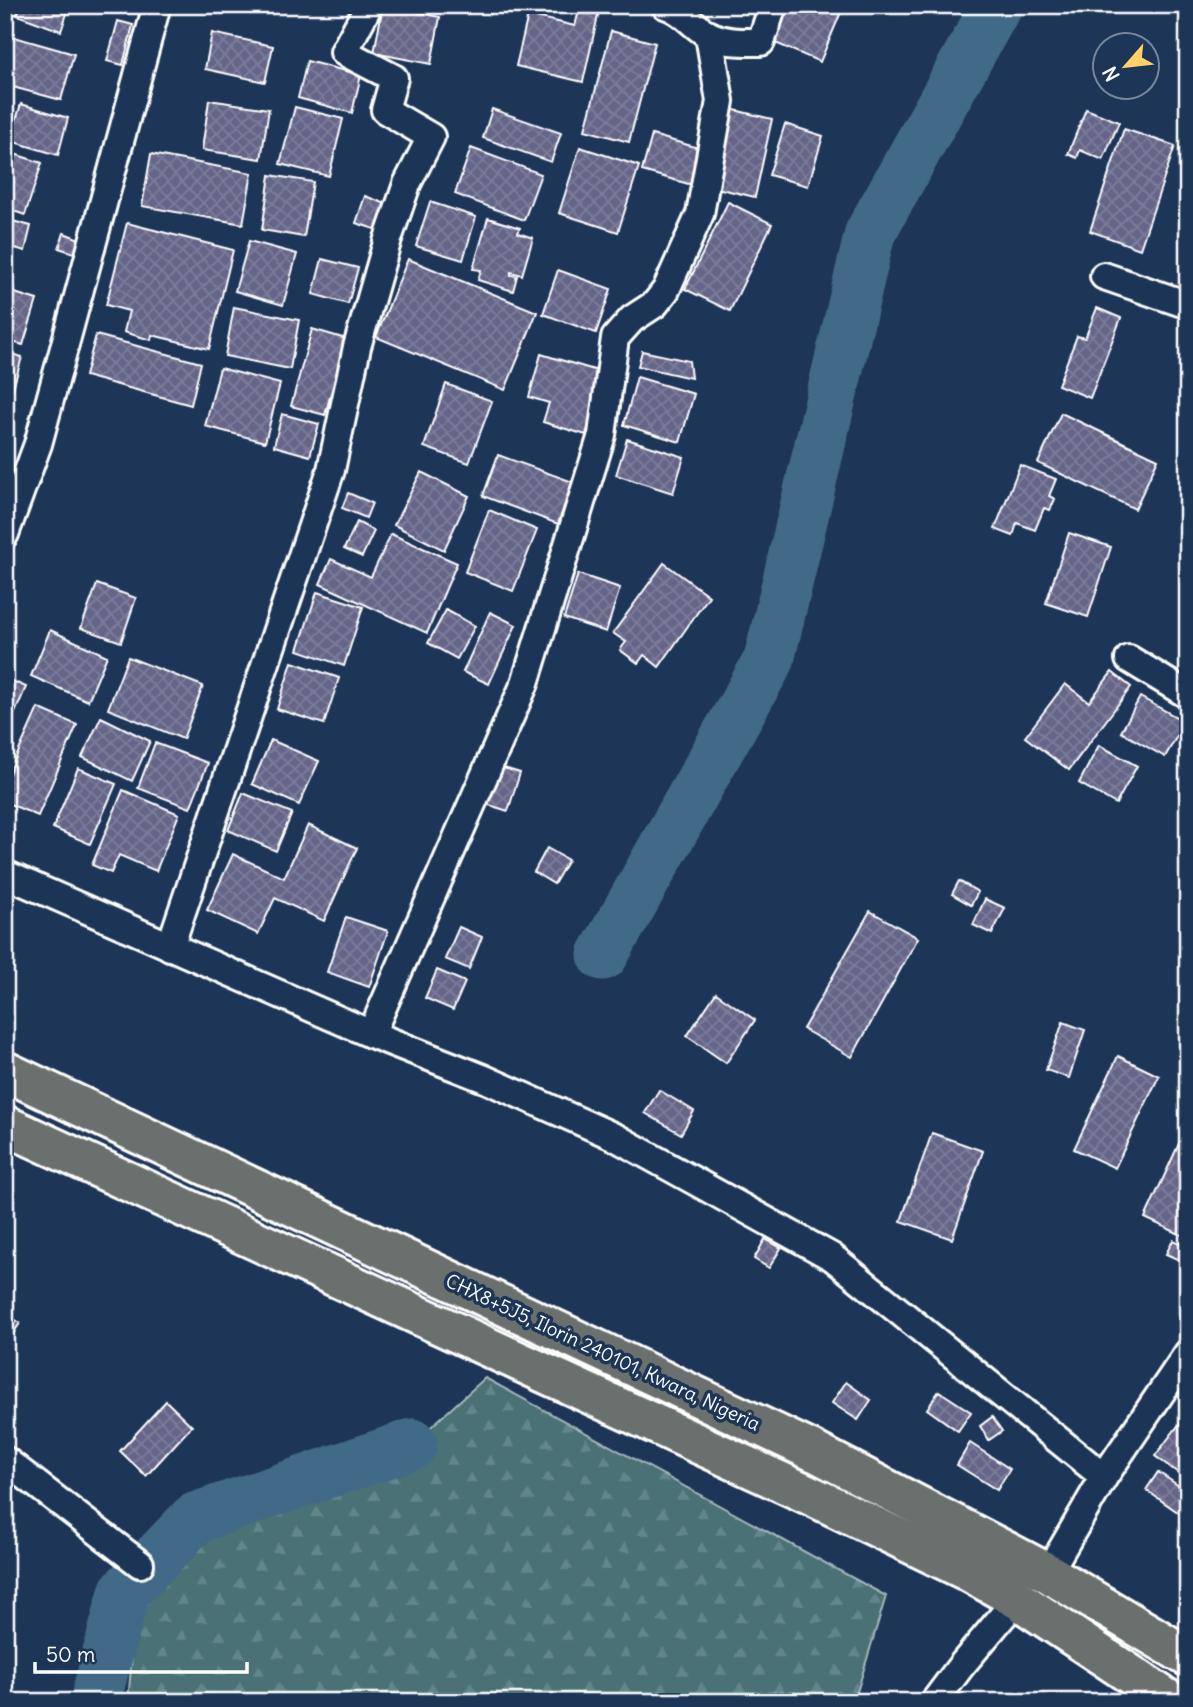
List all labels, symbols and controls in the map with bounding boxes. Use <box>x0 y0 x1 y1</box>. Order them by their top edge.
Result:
north arrow <box>1092 32 1162 102</box>
text: N <box>1097 63 1125 85</box>
street label: CHX8+5J5, Ilorin 240101, Kwara, Nigeria <box>442 1268 764 1436</box>
scale bar <box>35 1630 247 1674</box>
text: 50 m <box>46 1641 95 1668</box>

